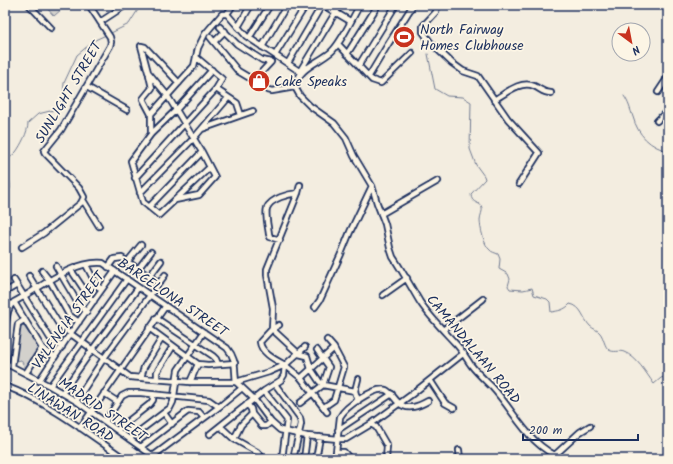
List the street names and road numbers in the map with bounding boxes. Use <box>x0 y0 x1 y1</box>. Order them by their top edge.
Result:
street label: SUNLIGHT STREET <box>30 36 109 148</box>
street label: BARCELONA STREET <box>113 253 233 344</box>
street label: VALENCIA STREET <box>27 266 112 374</box>
street label: CAMANDALAAN ROAD <box>421 290 526 409</box>
street label: MADRID STREET <box>54 372 152 449</box>
street label: LINAWAN ROAD <box>23 377 118 448</box>

